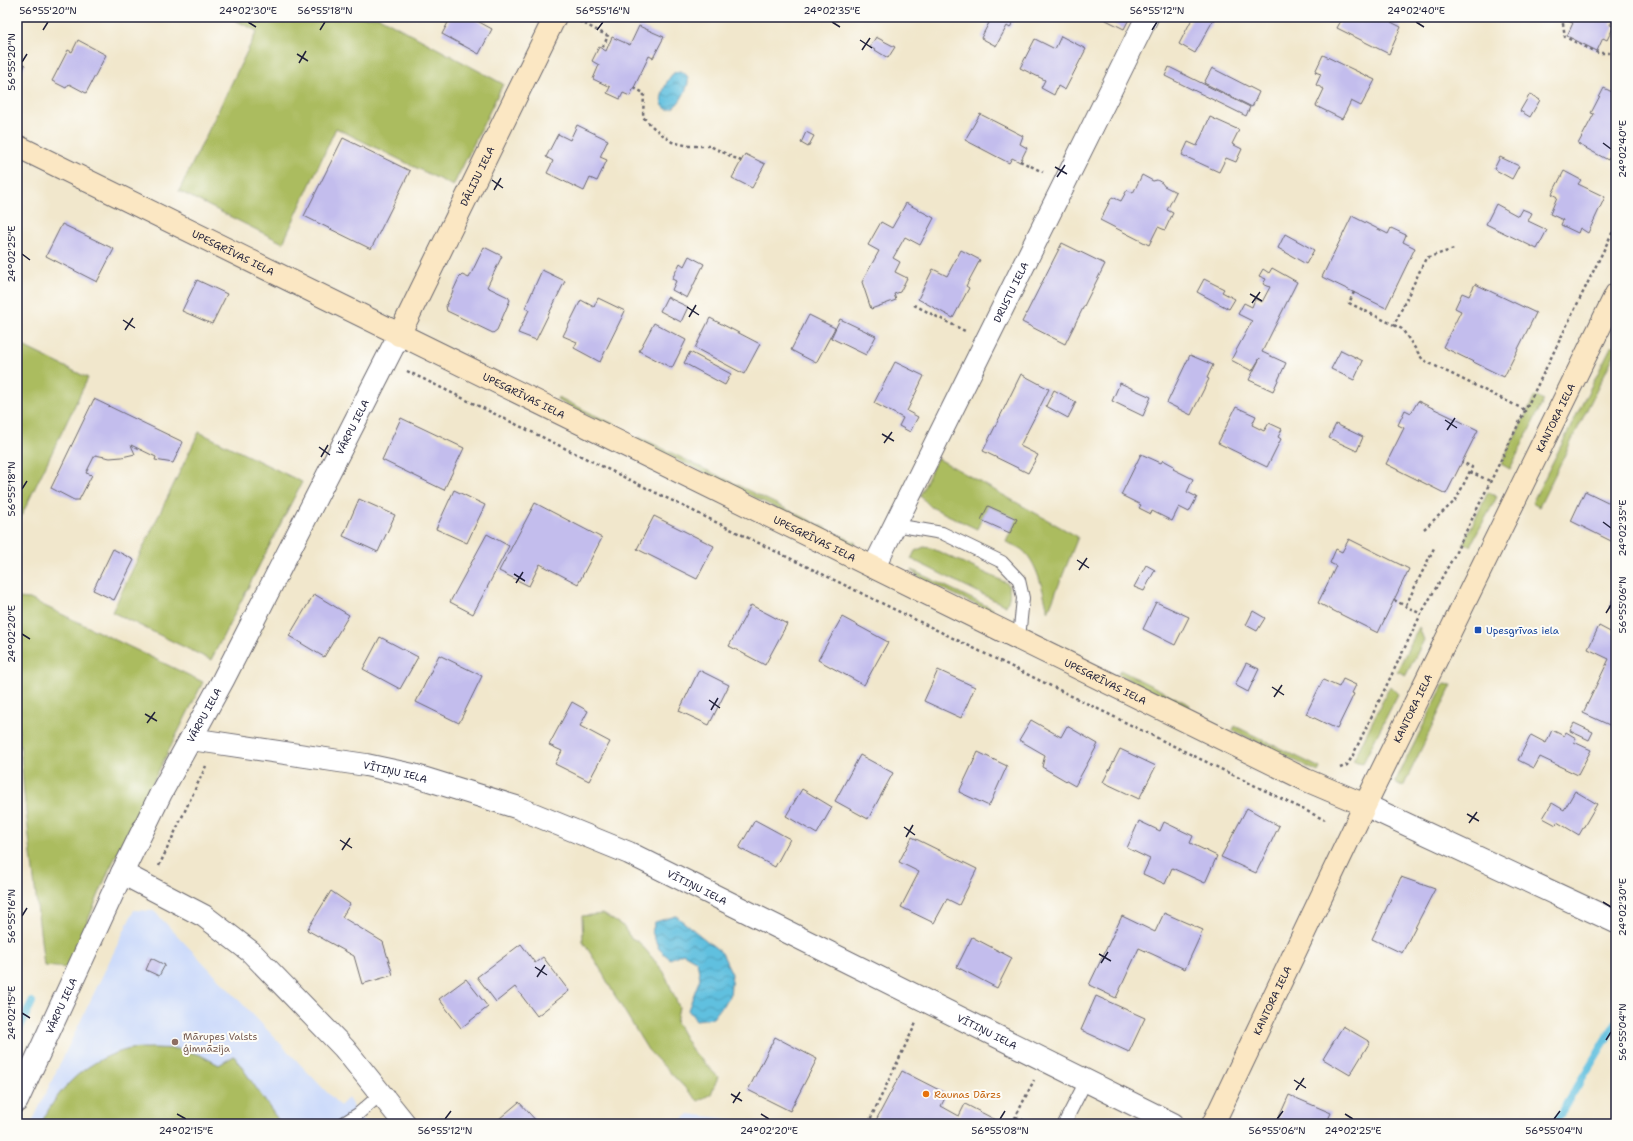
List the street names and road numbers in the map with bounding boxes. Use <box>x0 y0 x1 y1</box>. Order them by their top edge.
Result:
street label: DĀLIJU IELA <box>457 144 498 208</box>
street label: UPESGRĪVAS IELA <box>190 227 276 279</box>
street label: DRUSTU IELA <box>990 260 1031 325</box>
street label: UPESGRĪVAS IELA <box>480 370 567 422</box>
street label: KANTORA IELA <box>1533 381 1578 454</box>
street label: VĀRPU IELA <box>333 397 372 457</box>
street label: UPESGRĪVAS IELA <box>771 513 858 565</box>
street label: UPESGRĪVAS IELA <box>1062 656 1149 708</box>
street label: KANTORA IELA <box>1391 672 1435 745</box>
street label: VĀRPU IELA <box>184 686 224 745</box>
street label: VĪTIŅU IELA <box>362 759 429 786</box>
street label: VĪTIŅU IELA <box>665 867 729 908</box>
street label: KANTORA IELA <box>1250 964 1294 1037</box>
street label: VĀRPU IELA <box>43 976 80 1036</box>
street label: VĪTIŅU IELA <box>955 1011 1019 1052</box>

